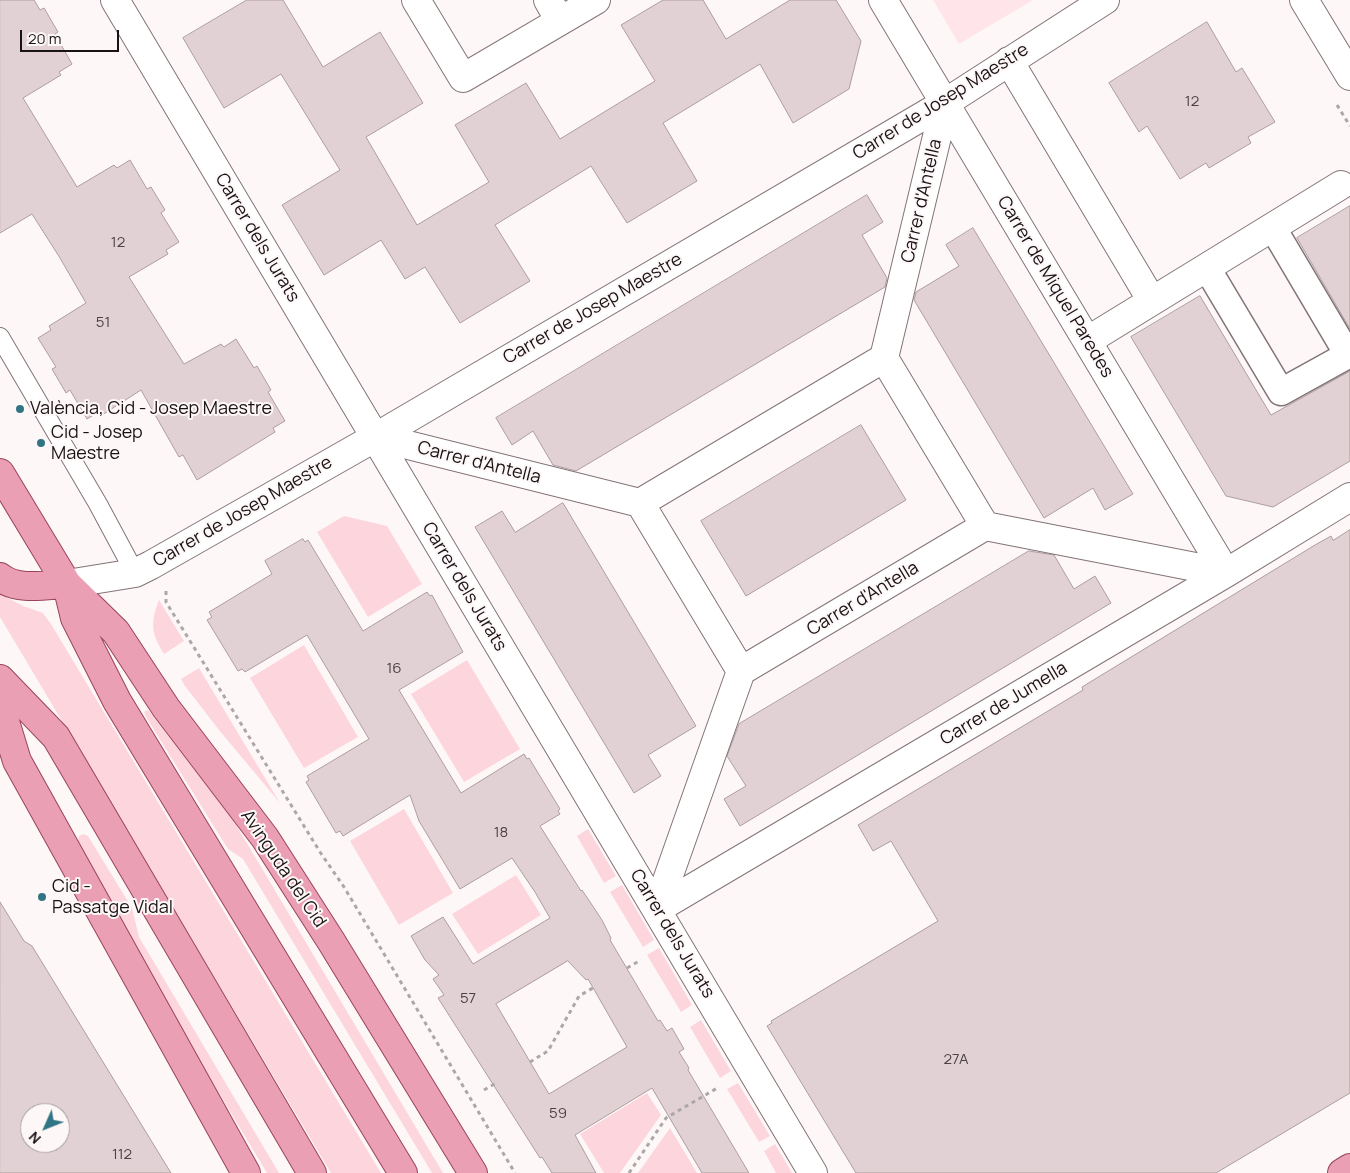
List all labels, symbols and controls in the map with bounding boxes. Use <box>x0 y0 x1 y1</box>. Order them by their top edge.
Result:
scale bar <box>22 20 121 52</box>
text: 20 m <box>28 28 61 49</box>
street label: Carrer de Josep Maestre <box>849 39 1033 165</box>
house number: 12 <box>1185 93 1199 111</box>
street label: Carrer d'Antella <box>897 137 947 265</box>
street label: Carrer dels Jurats <box>210 170 304 306</box>
street label: Carrer de Miquel Paredes <box>992 192 1118 382</box>
house number: 12 <box>111 234 125 252</box>
street label: Carrer de Josep Maestre <box>500 249 686 369</box>
house number: 51 <box>96 314 110 332</box>
place label: València, Cid - Josep Maestre <box>30 398 272 420</box>
marker: València, Cid - Josep Maestre <box>14 403 26 415</box>
place label: Cid - Josep Maestre <box>51 422 143 464</box>
marker: Cid - Josep Maestre <box>35 437 47 449</box>
street label: Carrer d'Antella <box>415 437 543 489</box>
street label: Carrer de Josep Maestre <box>150 452 336 572</box>
street label: Carrer dels Jurats <box>417 519 511 655</box>
street label: Carrer d'Antella <box>803 557 923 641</box>
street label: Carrer de Jumella <box>937 658 1071 750</box>
house number: 16 <box>386 660 402 678</box>
street label: Avinguda del Cid <box>236 806 330 932</box>
house number: 18 <box>494 824 508 842</box>
street label: Carrer dels Jurats <box>625 866 719 1002</box>
place label: Cid - Passatge Vidal <box>52 876 173 919</box>
marker: Cid - Passatge Vidal <box>36 891 48 903</box>
house number: 57 <box>460 990 476 1008</box>
house number: 27A <box>944 1051 968 1069</box>
north arrow <box>20 1103 70 1153</box>
house number: 59 <box>549 1105 567 1123</box>
text: N <box>24 1128 45 1148</box>
house number: 112 <box>112 1146 132 1164</box>

